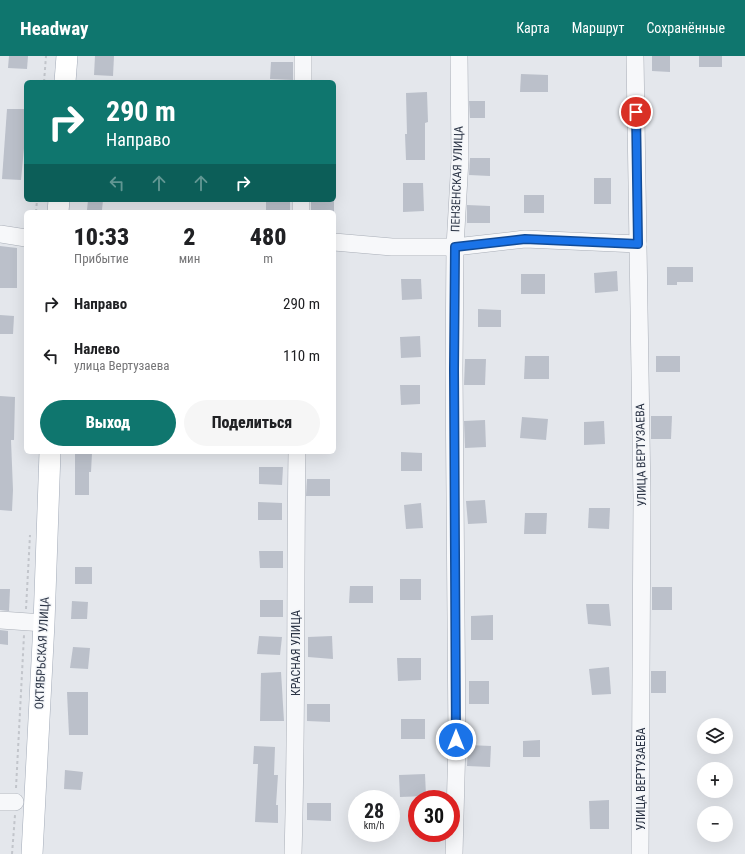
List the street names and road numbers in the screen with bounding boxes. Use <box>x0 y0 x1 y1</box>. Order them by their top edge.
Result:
street label: ПЕНЗЕНСКАЯ УЛИЦА <box>448 126 466 232</box>
street label: УЛИЦА ВЕРТУЗАЕВА <box>633 403 649 507</box>
street label: ОКТЯБРЬСКАЯ УЛИЦА <box>32 596 52 710</box>
street label: КРАСНАЯ УЛИЦА <box>289 610 303 696</box>
street label: УЛИЦА ВЕРТУЗАЕВА <box>634 727 648 831</box>

